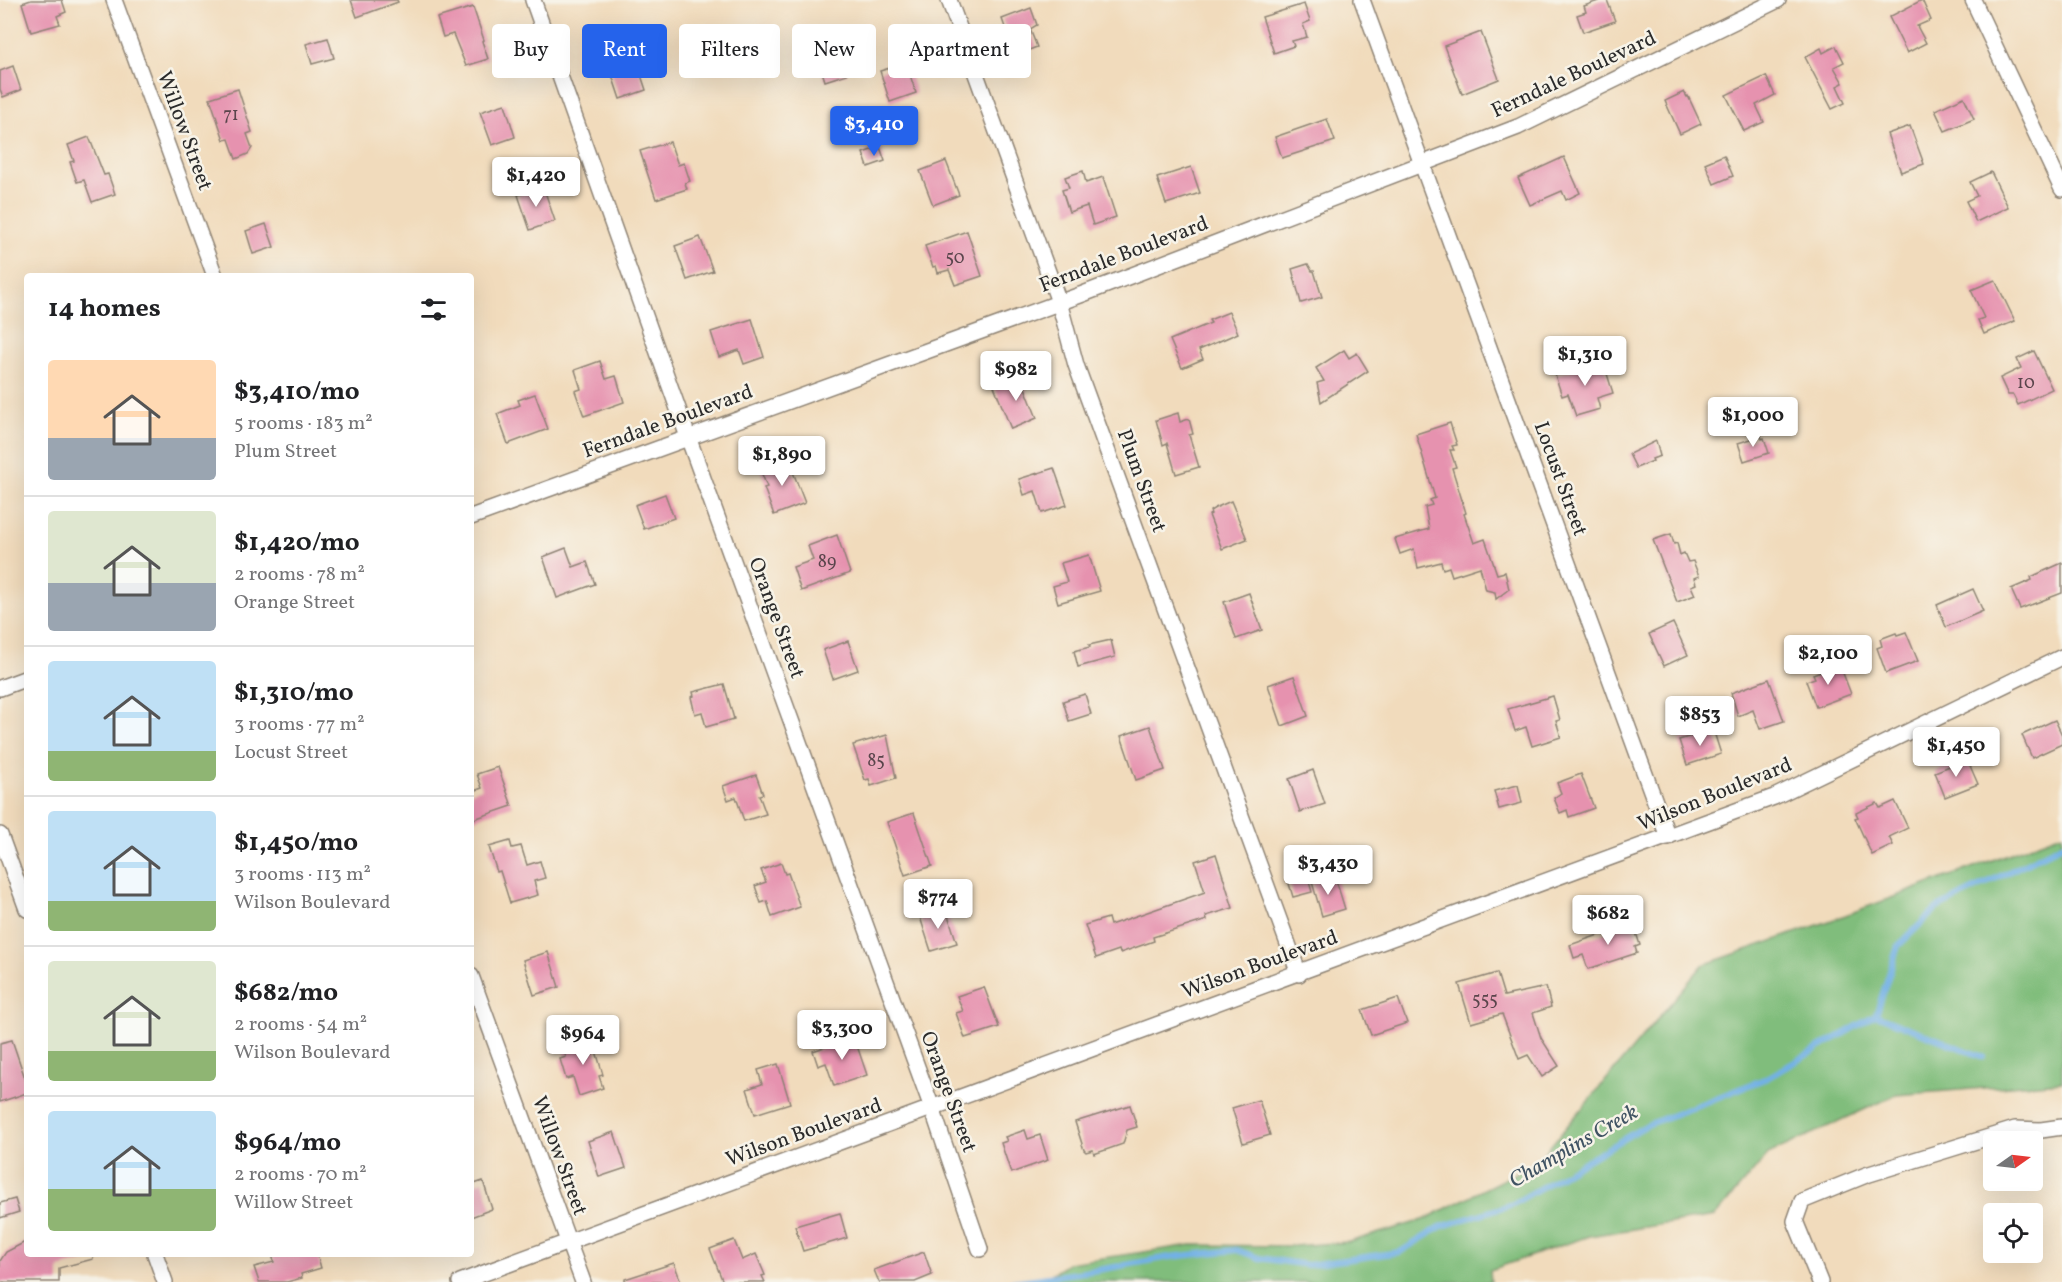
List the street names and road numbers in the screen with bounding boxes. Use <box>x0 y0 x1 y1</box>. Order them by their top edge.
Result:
street label: Ferndale Boulevard <box>1487 24 1661 126</box>
street label: Willow Street <box>149 67 219 195</box>
street label: Ferndale Boulevard <box>1035 209 1213 301</box>
street label: Ferndale Boulevard <box>579 378 757 466</box>
street label: Locust Street <box>1526 418 1594 540</box>
street label: Plum Street <box>1109 425 1173 537</box>
street label: Orange Street <box>741 553 811 683</box>
street label: Wilson Boulevard <box>1633 751 1797 839</box>
street label: Wilson Boulevard <box>1178 923 1342 1007</box>
street label: Orange Street <box>913 1027 983 1157</box>
street label: Wilson Boulevard <box>722 1091 886 1175</box>
street label: Willow Street <box>524 1092 594 1220</box>

